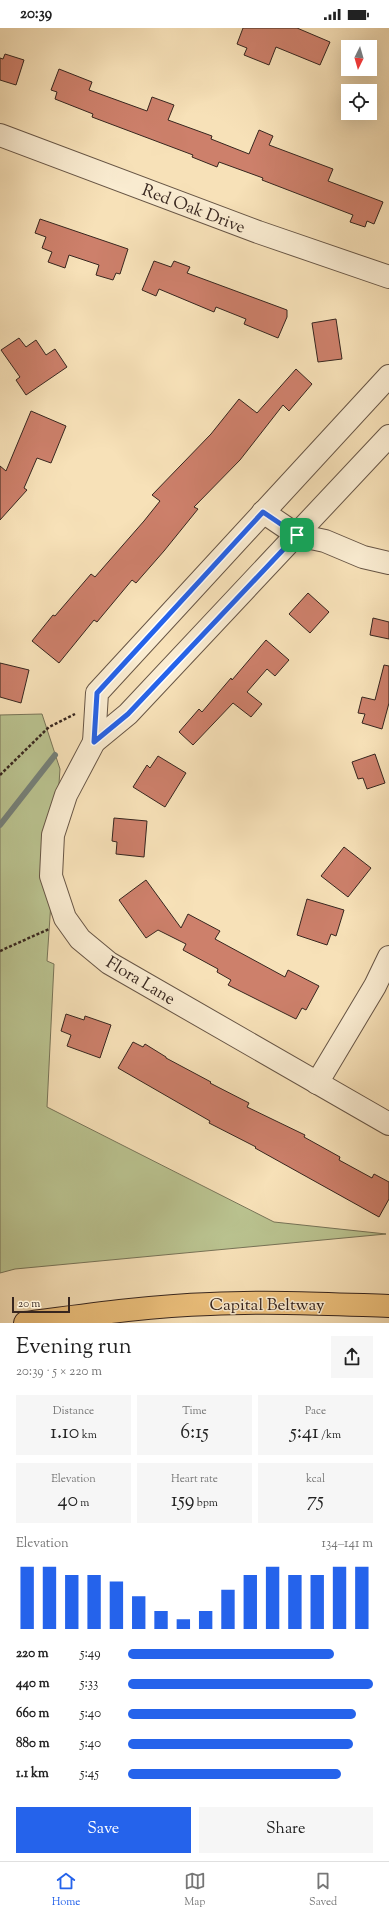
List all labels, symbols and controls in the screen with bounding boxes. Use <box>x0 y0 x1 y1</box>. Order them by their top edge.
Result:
text: 20:39 <box>20 4 52 25</box>
north arrow <box>341 40 377 76</box>
map controls <box>341 40 377 120</box>
button: locate <box>341 84 377 120</box>
street label: Red Oak Drive <box>138 179 249 241</box>
pin <box>280 518 314 552</box>
icon: arrive <box>286 524 308 546</box>
street label: Flora Lane <box>101 952 179 1012</box>
street label: Capital Beltway <box>209 1294 325 1318</box>
scale bar <box>12 1295 70 1314</box>
text: 20 m <box>18 1296 40 1312</box>
text: Evening run <box>16 1332 132 1364</box>
button: share <box>331 1336 373 1378</box>
text: 20:39 · 5 × 220 m <box>16 1363 102 1381</box>
text: Distance <box>53 1403 94 1419</box>
text: Time <box>182 1403 207 1419</box>
text: Pace <box>305 1403 326 1419</box>
text: 1.10 <box>50 1419 79 1448</box>
text: 6:15 <box>180 1419 209 1448</box>
text: 5:41 <box>290 1419 319 1448</box>
text: km <box>79 1427 97 1443</box>
text: /km <box>319 1427 341 1443</box>
text: Elevation <box>51 1471 96 1487</box>
text: Heart rate <box>171 1471 218 1487</box>
text: kcal <box>306 1471 325 1487</box>
text: 40 <box>58 1487 78 1516</box>
text: 159 <box>171 1487 194 1516</box>
text: 75 <box>307 1487 324 1516</box>
text: m <box>78 1495 89 1511</box>
text: bpm <box>194 1495 218 1511</box>
text: Elevation <box>16 1535 69 1553</box>
text: 134–141 m <box>322 1535 373 1553</box>
text: 220 m <box>16 1645 49 1663</box>
text: 5:49 <box>80 1645 101 1663</box>
text: 440 m <box>16 1675 49 1693</box>
text: 5:33 <box>80 1675 98 1693</box>
text: 660 m <box>16 1705 49 1723</box>
text: 5:40 <box>80 1705 101 1723</box>
text: 880 m <box>16 1735 49 1753</box>
text: 5:40 <box>80 1735 101 1753</box>
text: 1.1 km <box>16 1765 49 1783</box>
text: 5:45 <box>80 1765 99 1783</box>
button: Save <box>16 1807 191 1853</box>
button: Share <box>199 1807 373 1853</box>
tab: Home <box>52 1870 80 1910</box>
tab: Map <box>184 1870 206 1910</box>
tab: Saved <box>309 1870 337 1910</box>

